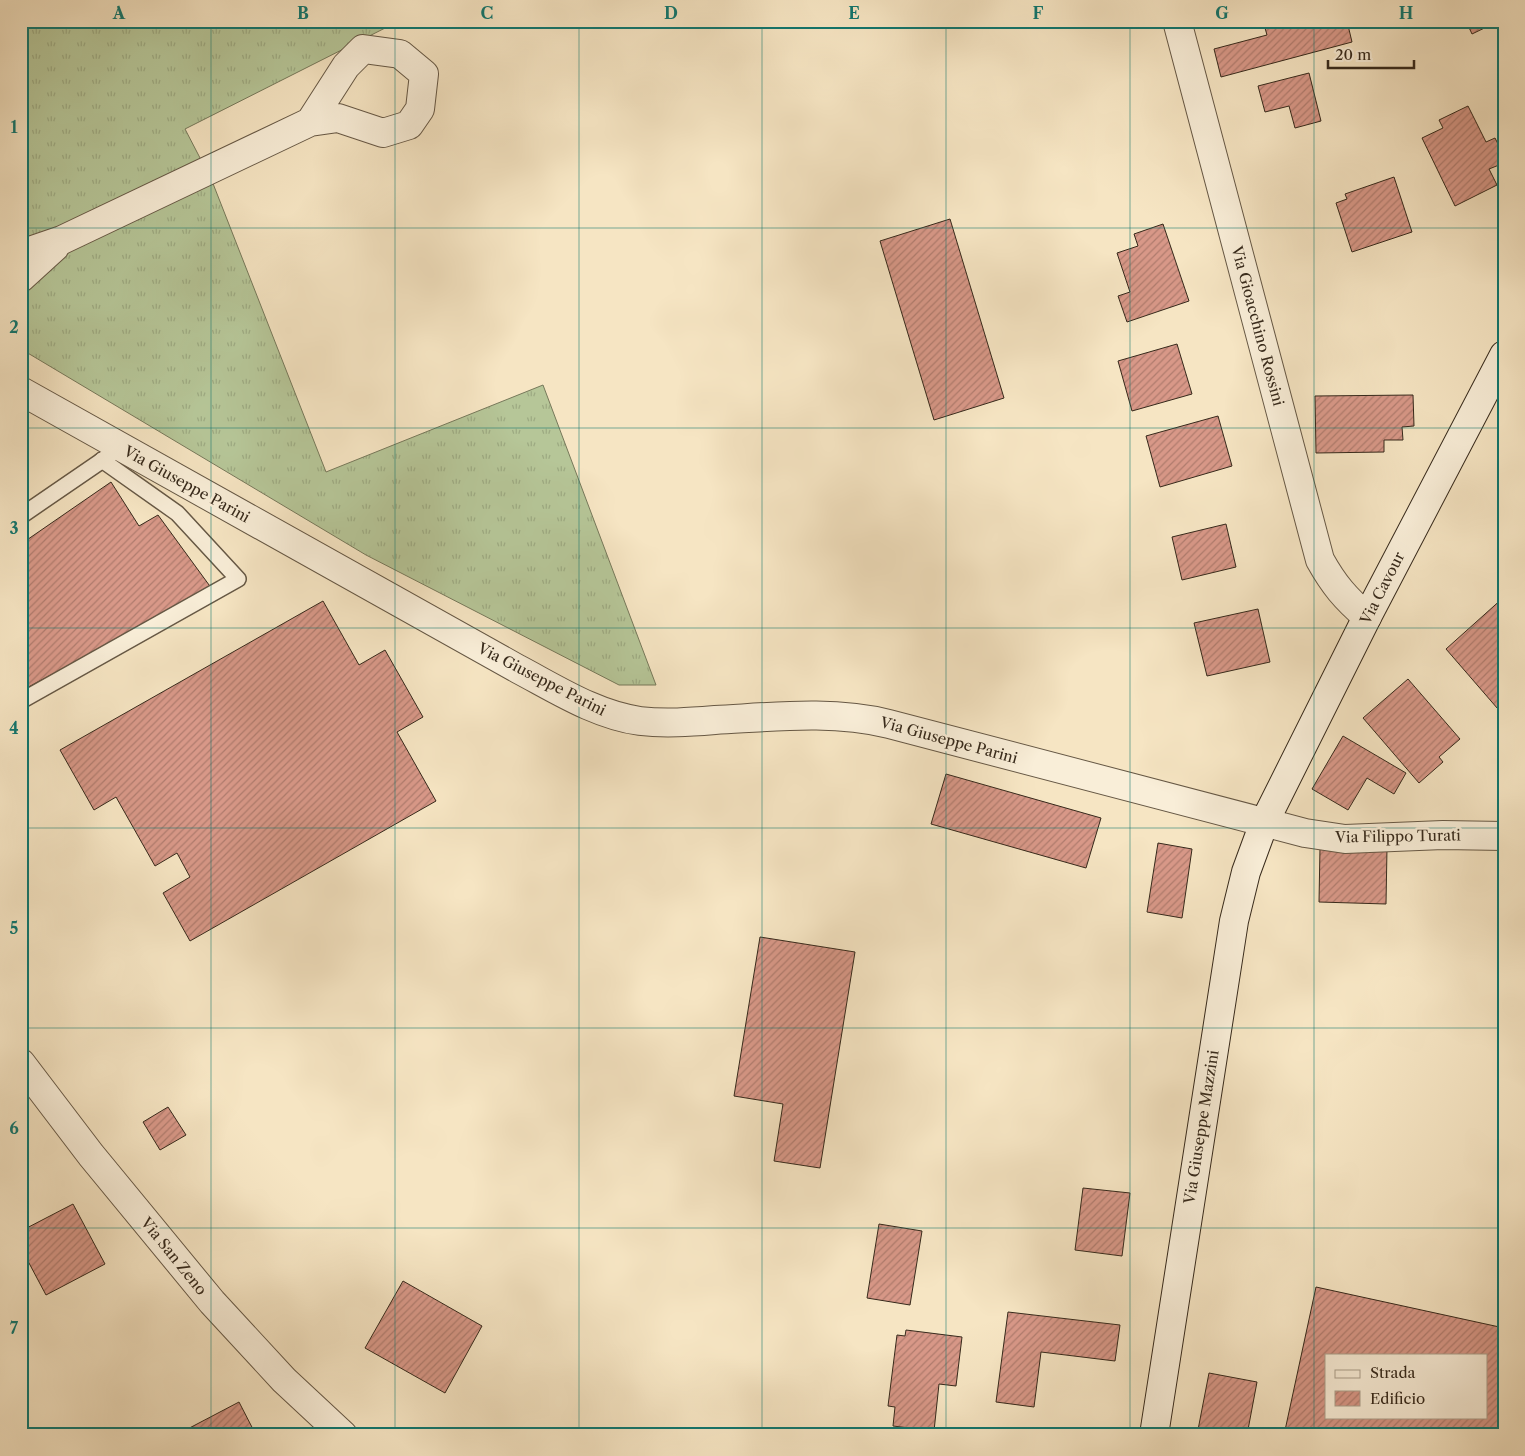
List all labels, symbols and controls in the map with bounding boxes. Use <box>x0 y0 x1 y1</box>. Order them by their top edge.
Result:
text: A <box>112 3 126 23</box>
text: B <box>297 3 309 23</box>
text: C <box>481 3 493 23</box>
text: D <box>664 3 678 23</box>
text: E <box>848 3 860 23</box>
text: F <box>1033 3 1044 23</box>
text: G <box>1215 3 1229 23</box>
text: H <box>1399 3 1413 23</box>
scale bar <box>1328 38 1414 70</box>
text: 20 m <box>1335 45 1371 64</box>
text: 1 <box>10 117 18 137</box>
street label: Via Gioacchino Rossini <box>1227 243 1289 408</box>
text: 2 <box>9 317 19 337</box>
street label: Via Giuseppe Parini <box>120 441 254 527</box>
text: 3 <box>9 518 19 538</box>
street label: Via Cavour <box>1355 548 1409 628</box>
street label: Via Giuseppe Parini <box>474 638 610 720</box>
street label: Via Giuseppe Parini <box>877 712 1020 768</box>
text: 4 <box>9 718 19 738</box>
street label: Via Filippo Turati <box>1334 825 1461 847</box>
text: 5 <box>10 918 19 938</box>
street label: Via Giuseppe Mazzini <box>1179 1048 1223 1206</box>
text: 6 <box>9 1118 19 1138</box>
street label: Via San Zeno <box>136 1213 211 1299</box>
text: 7 <box>10 1318 19 1338</box>
legend <box>1325 1354 1488 1418</box>
text: Strada <box>1370 1363 1416 1382</box>
text: Edificio <box>1370 1389 1425 1408</box>

